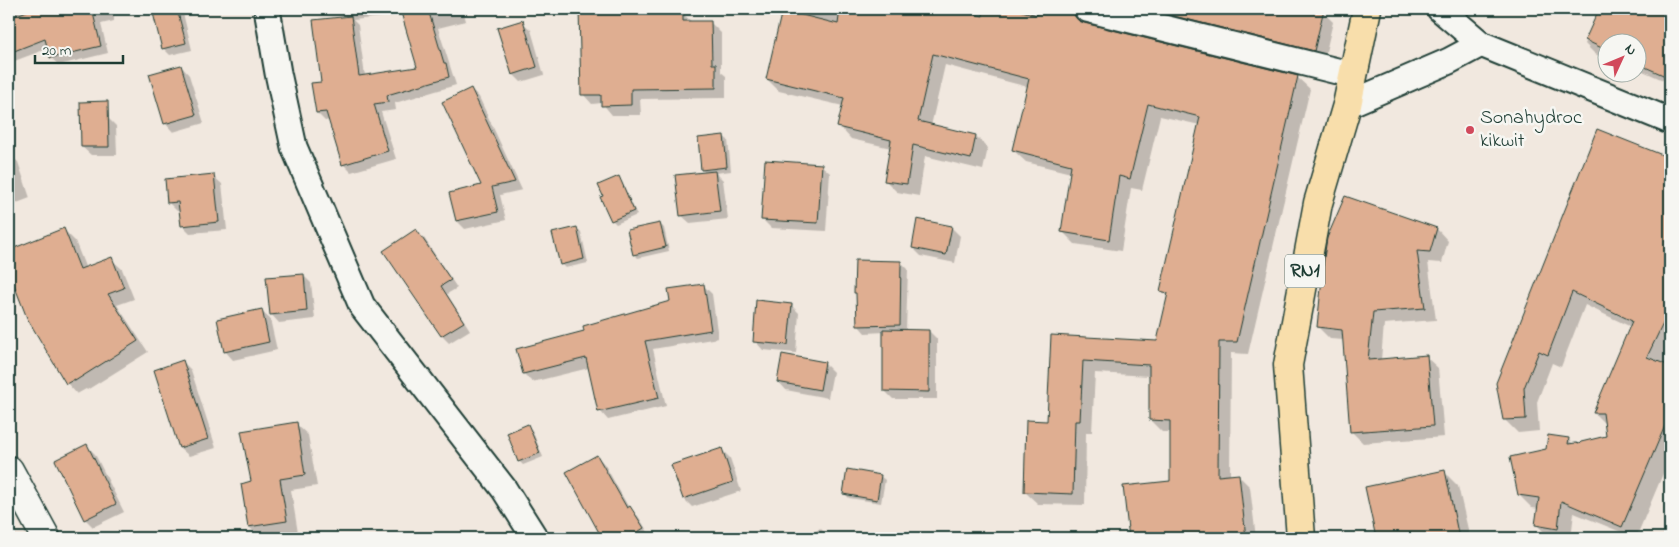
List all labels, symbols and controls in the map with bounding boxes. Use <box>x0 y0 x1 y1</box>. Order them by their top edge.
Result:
scale bar <box>35 32 122 64</box>
north arrow <box>1596 32 1646 82</box>
text: N <box>1619 39 1641 61</box>
text: 20 m <box>42 40 72 62</box>
place label: Sonahydroc kikwit <box>1480 104 1582 156</box>
marker: Sonahydroc kikwit <box>1464 124 1476 136</box>
road number: RN1 <box>1285 255 1325 288</box>

